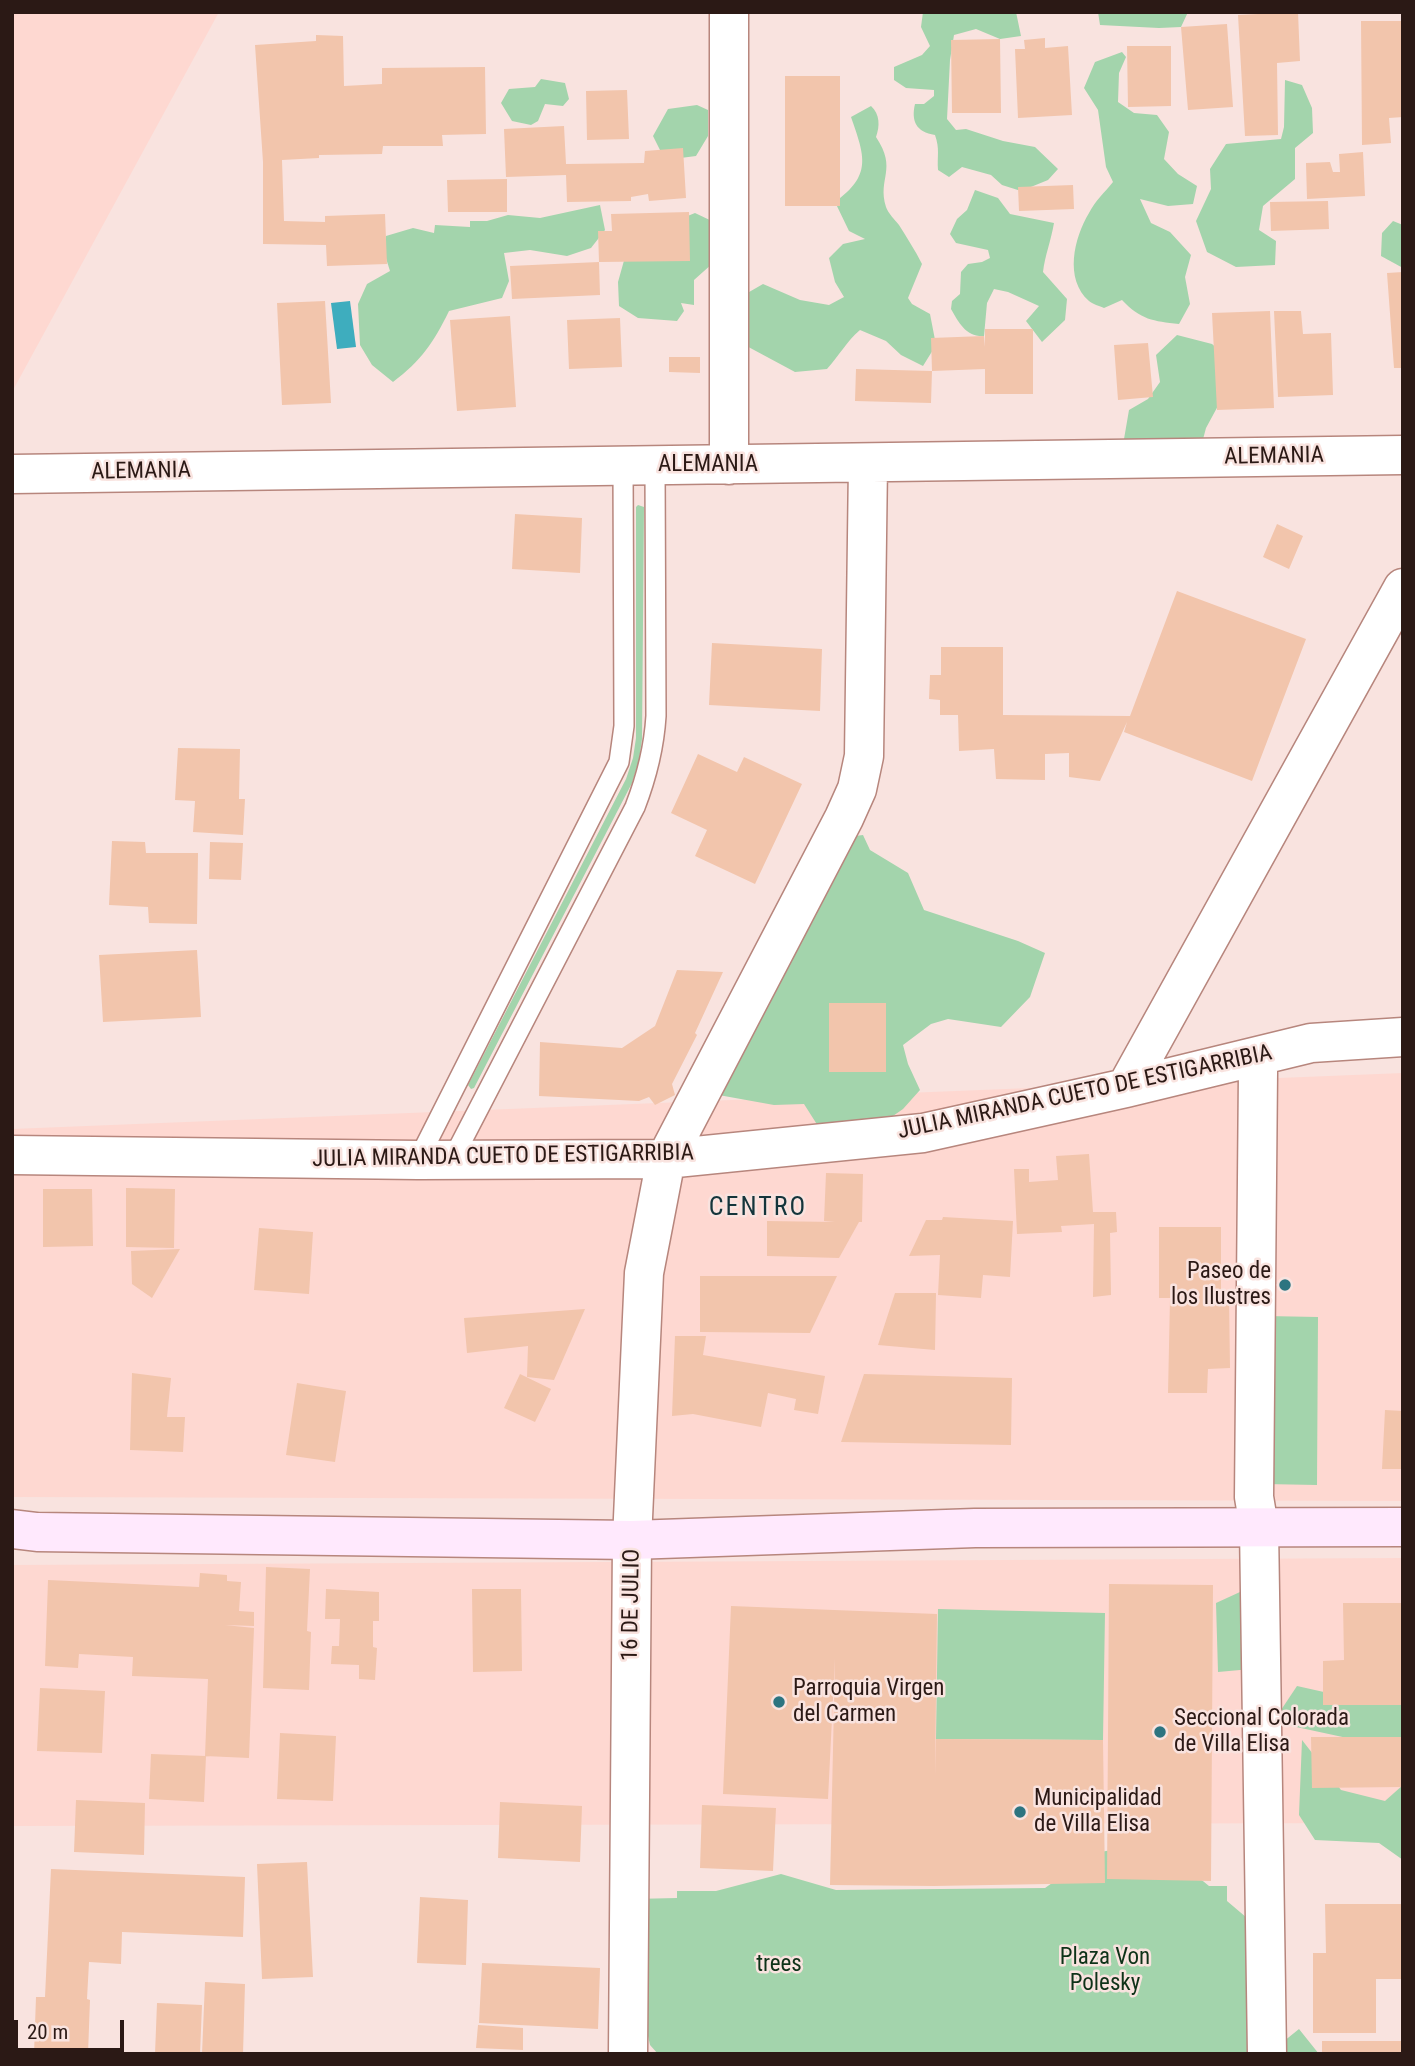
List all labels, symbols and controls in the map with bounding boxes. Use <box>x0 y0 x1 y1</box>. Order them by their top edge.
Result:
street label: ALEMANIA <box>1224 442 1324 472</box>
street label: ALEMANIA <box>658 451 758 479</box>
street label: ALEMANIA <box>91 457 191 487</box>
street label: JULIA MIRANDA CUETO DE ESTIGARRIBIA <box>895 1040 1275 1146</box>
street label: JULIA MIRANDA CUETO DE ESTIGARRIBIA <box>312 1140 694 1174</box>
district label: CENTRO <box>710 1192 806 1224</box>
place label: Paseo de los Ilustres <box>1171 1258 1271 1312</box>
marker: Paseo de los Ilustres <box>1277 1277 1293 1293</box>
street label: 16 DE JULIO <box>617 1549 647 1661</box>
place label: Parroquia Virgen del Carmen <box>793 1675 944 1729</box>
marker: Parroquia Virgen del Carmen <box>771 1694 787 1710</box>
place label: Seccional Colorada de Villa Elisa <box>1174 1705 1349 1759</box>
marker: Seccional Colorada de Villa Elisa <box>1152 1724 1168 1740</box>
place label: Municipalidad de Villa Elisa <box>1034 1785 1162 1839</box>
marker: Municipalidad de Villa Elisa <box>1012 1804 1028 1820</box>
park label: Plaza Von Polesky <box>1060 1944 1150 1998</box>
park label: trees <box>756 1951 802 1979</box>
scale bar <box>18 2007 128 2050</box>
text: 20 m <box>27 2020 68 2044</box>

